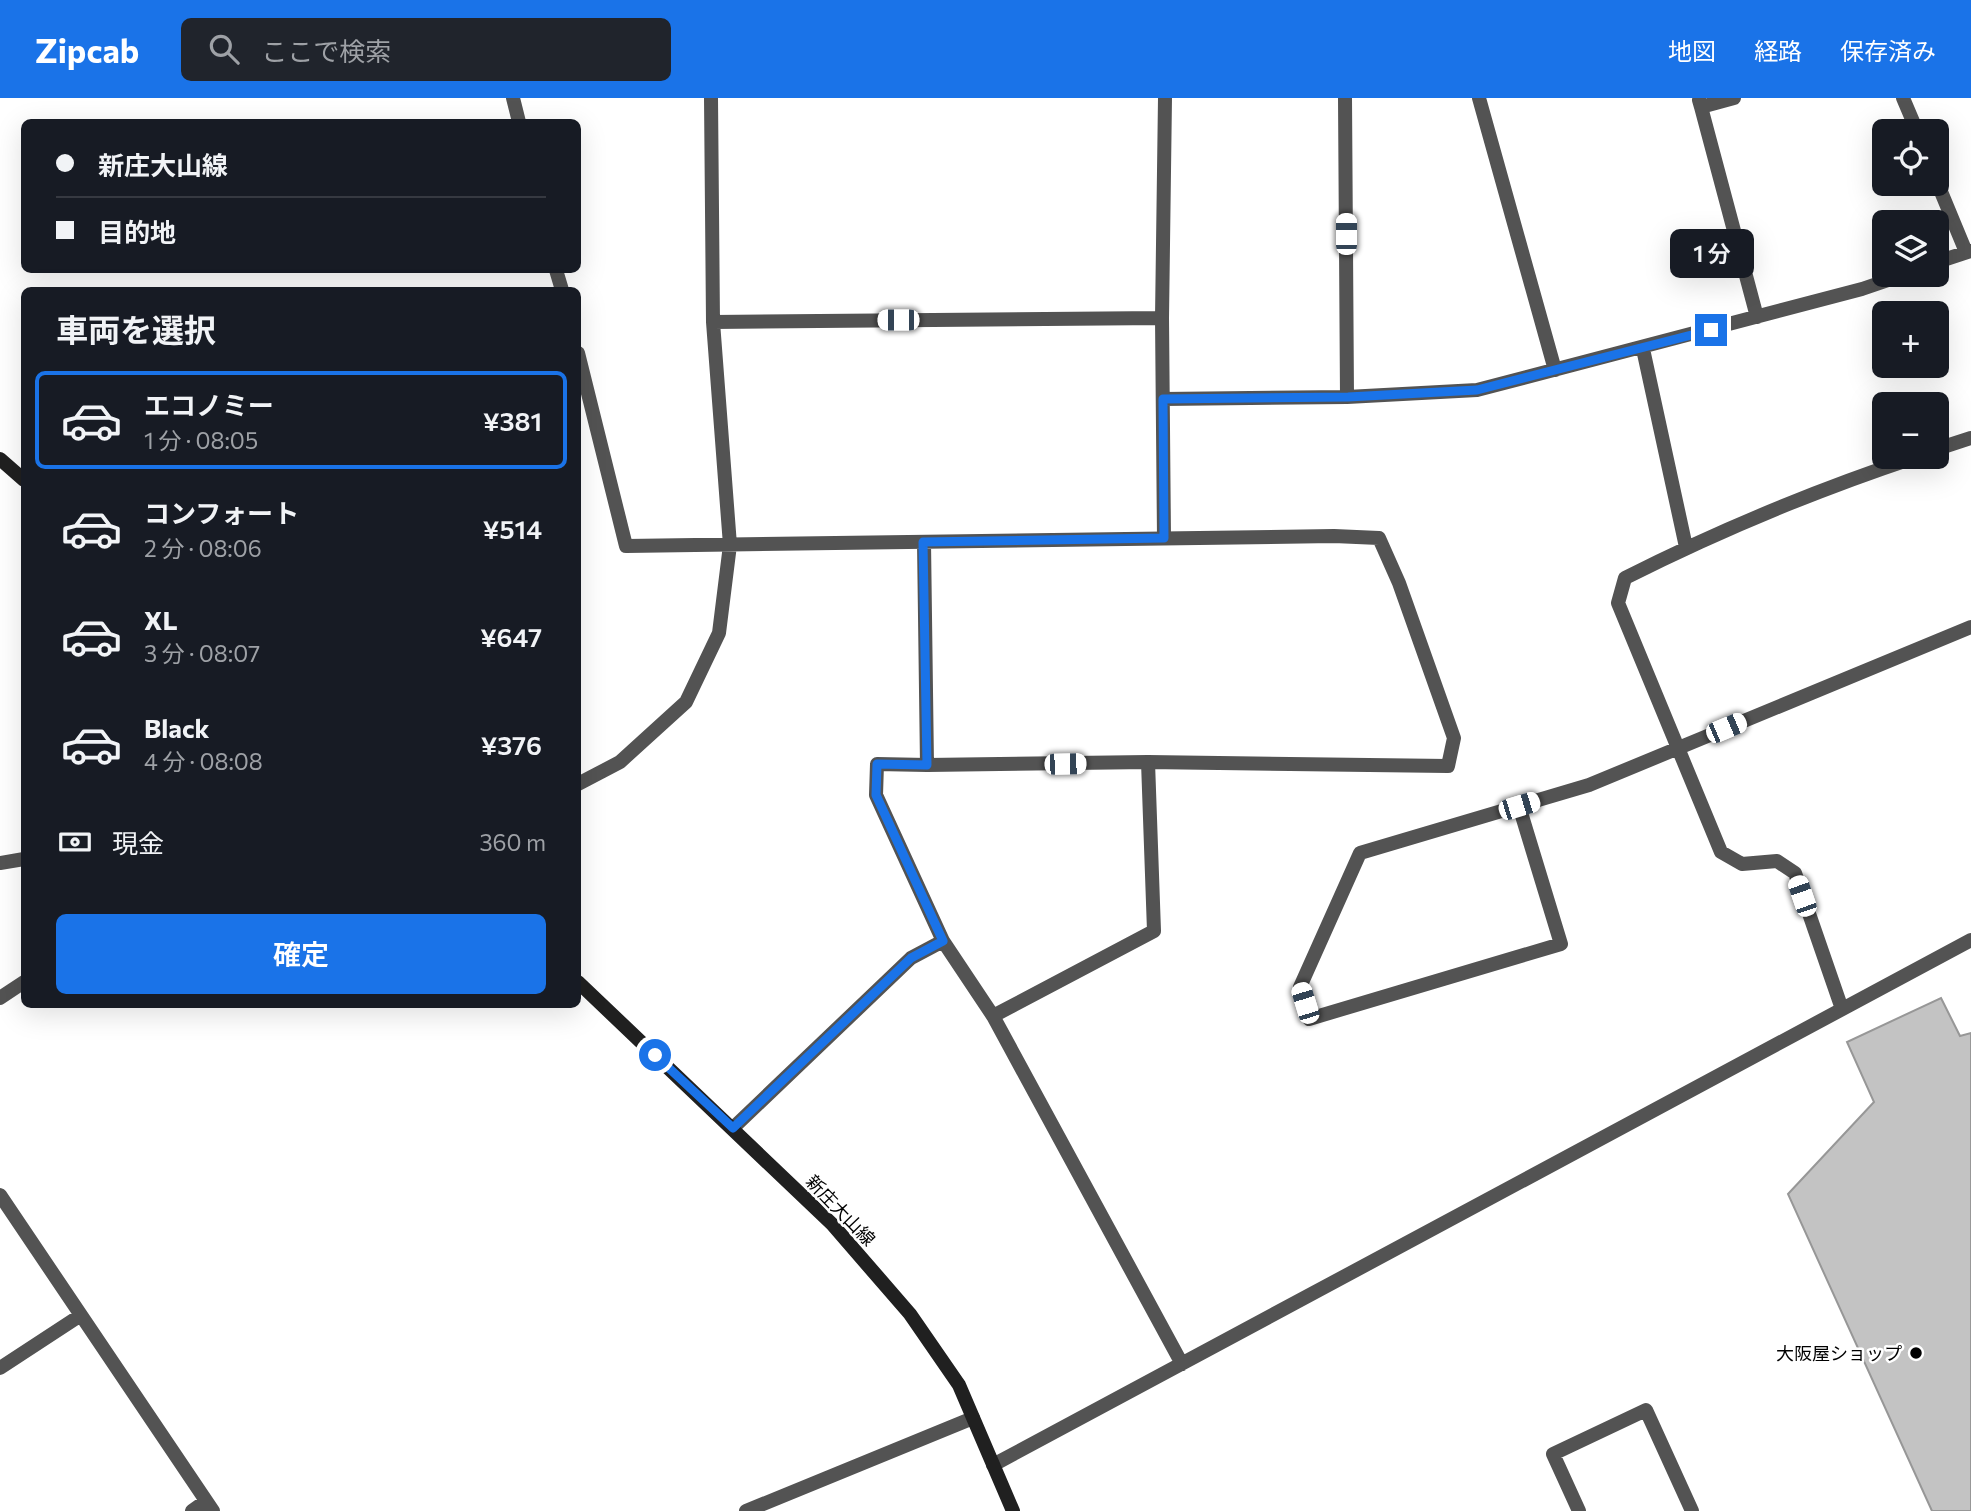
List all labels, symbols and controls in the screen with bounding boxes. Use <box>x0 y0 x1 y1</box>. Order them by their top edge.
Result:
search box <box>181 18 671 81</box>
text: Zipcab <box>35 29 139 70</box>
icon: search <box>205 30 243 68</box>
text: ここで検索 <box>261 35 391 66</box>
text: 地図 <box>1668 36 1716 65</box>
text: 経路 <box>1754 36 1802 65</box>
text: 保存済み <box>1840 36 1936 65</box>
map controls <box>1872 119 1949 469</box>
button: locate <box>1872 119 1949 196</box>
text: 新庄大山線 <box>98 149 228 180</box>
button: layers <box>1872 210 1949 287</box>
car <box>1336 213 1357 255</box>
text: 目的地 <box>98 216 176 247</box>
callout: 1 分 <box>1669 229 1753 278</box>
text: 1 分 <box>1693 239 1731 267</box>
button: + <box>1872 301 1949 378</box>
text: 車両を選択 <box>56 309 216 349</box>
car <box>878 310 920 331</box>
route end <box>1695 314 1727 346</box>
icon: car <box>60 389 123 452</box>
text: エコノミー <box>144 389 274 420</box>
button: − <box>1872 392 1949 469</box>
text: ¥381 <box>483 405 542 436</box>
text: 1 分 · 08:05 <box>144 426 258 454</box>
icon: car <box>60 497 123 560</box>
text: コンフォート <box>144 497 299 528</box>
text: ¥514 <box>483 513 542 544</box>
text: 2 分 · 08:06 <box>144 534 262 562</box>
text: XL <box>144 604 178 635</box>
icon: car <box>60 605 123 668</box>
text: ¥647 <box>480 621 542 652</box>
text: 3 分 · 08:07 <box>144 639 260 667</box>
car <box>1703 710 1750 746</box>
text: Black <box>144 712 210 743</box>
icon: car <box>60 713 123 776</box>
text: ¥376 <box>481 729 542 760</box>
text: 4 分 · 08:08 <box>144 747 263 775</box>
car <box>1044 753 1087 775</box>
car <box>1496 790 1543 822</box>
icon: cash <box>56 823 94 861</box>
text: 現金 <box>112 827 164 858</box>
text: 360 m <box>479 828 546 856</box>
car <box>1786 873 1819 919</box>
button: 確定 <box>56 914 546 994</box>
car <box>1289 980 1322 1026</box>
route start <box>639 1039 671 1071</box>
street label: 新庄大山線 <box>802 1170 880 1250</box>
place label: 大阪屋ショップ <box>1776 1342 1902 1364</box>
marker: 大阪屋ショップ <box>1908 1345 1924 1361</box>

